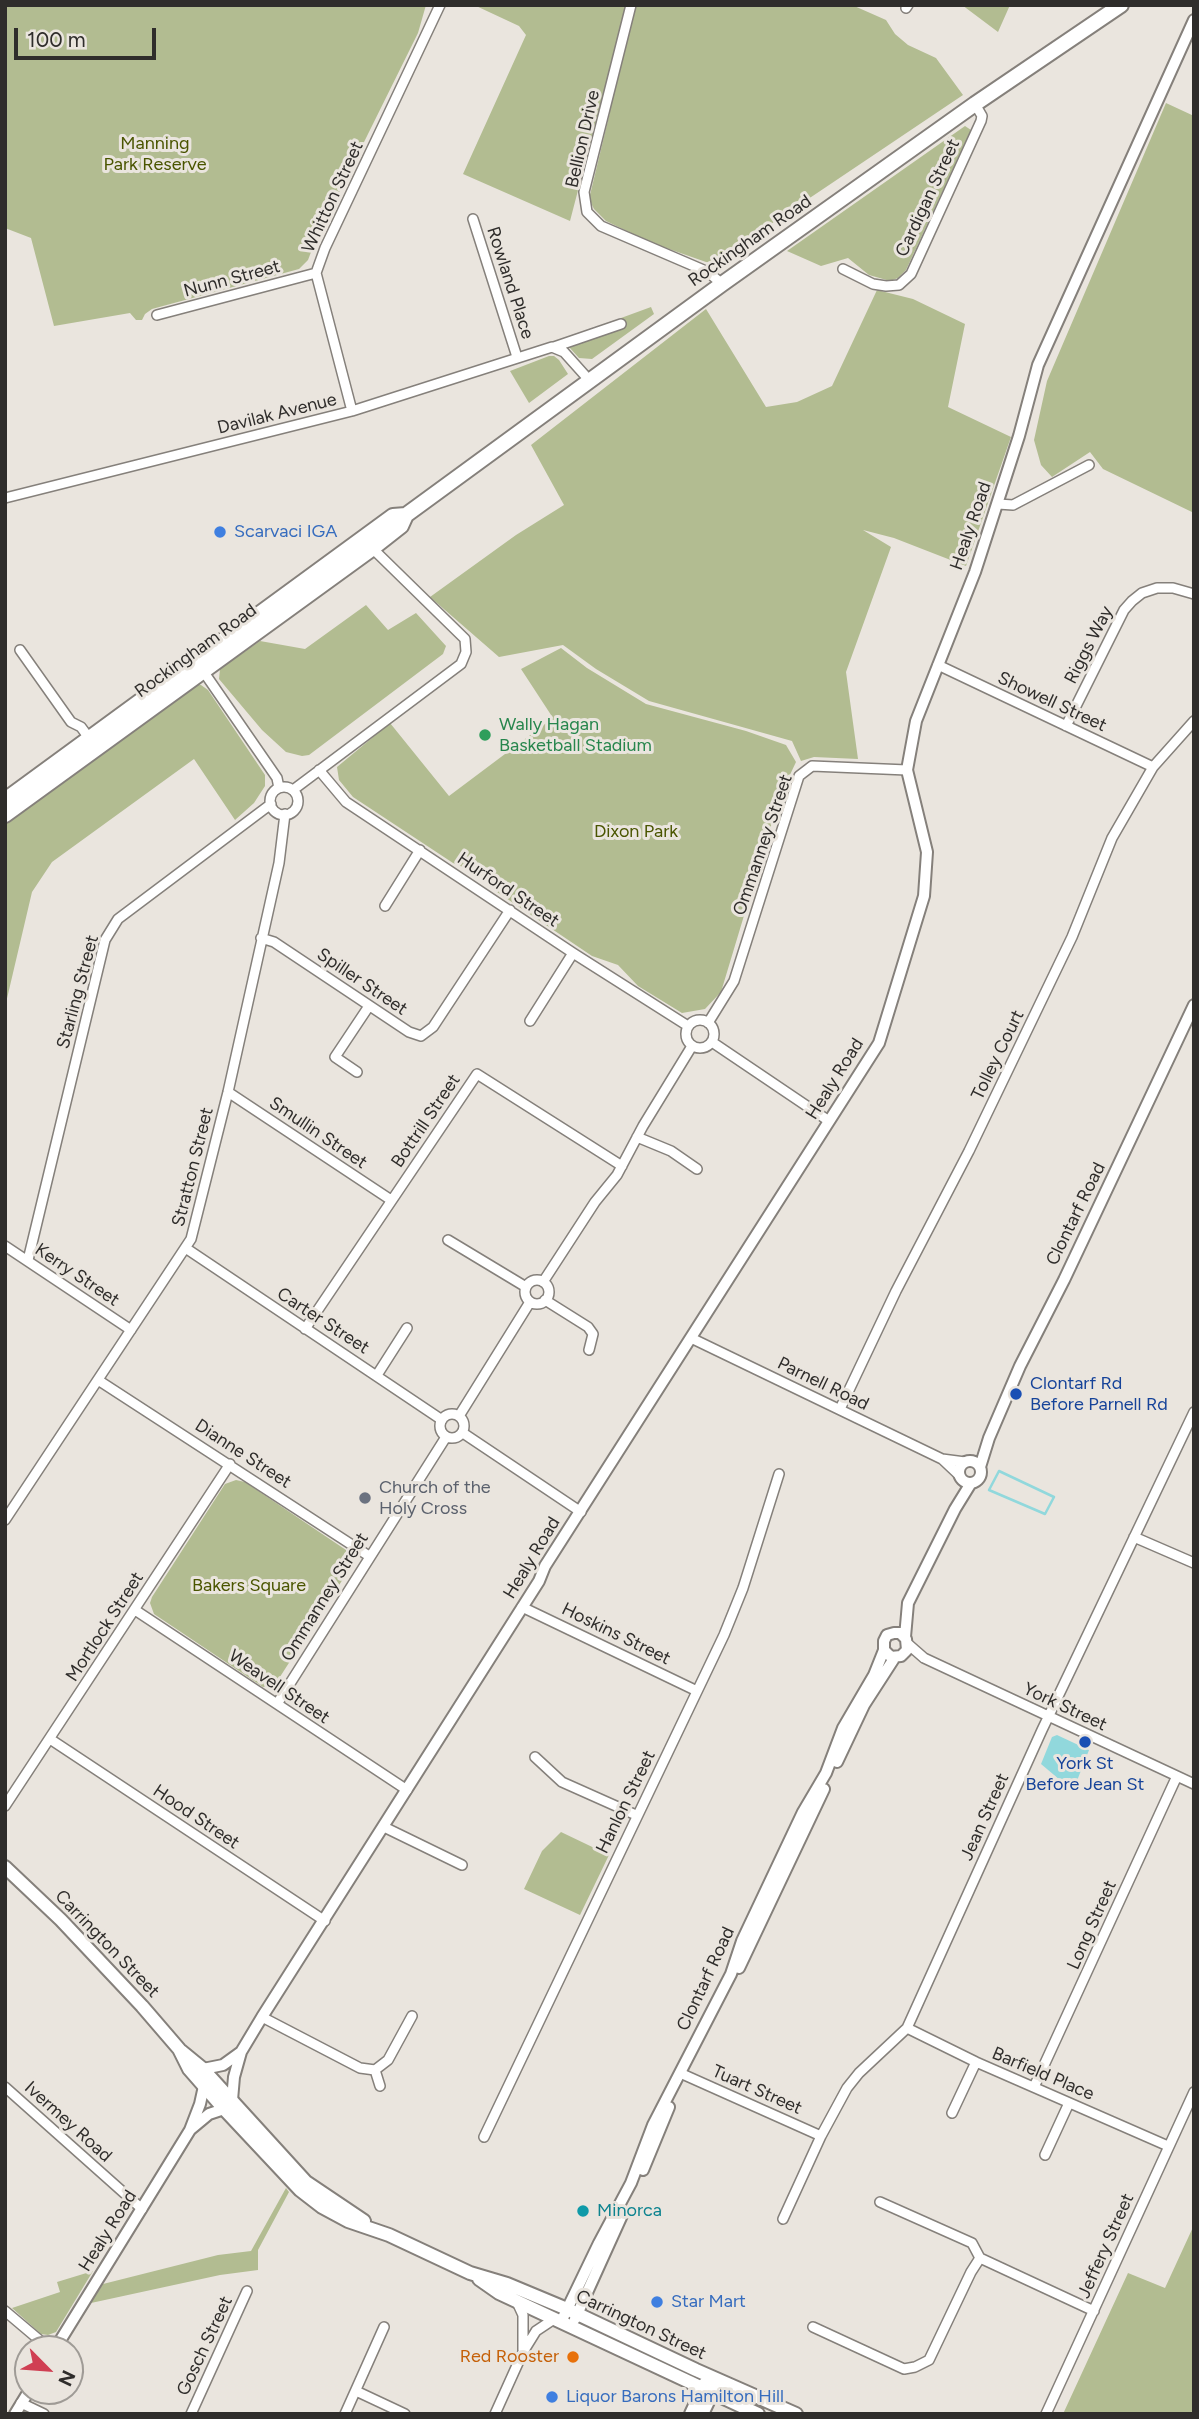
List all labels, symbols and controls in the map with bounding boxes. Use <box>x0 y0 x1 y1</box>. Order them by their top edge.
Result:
scale bar <box>18 14 159 58</box>
text: 100 m <box>27 27 86 52</box>
street label: Bellion Drive <box>561 88 605 190</box>
park label: Manning Park Reserve <box>103 133 207 176</box>
street label: Cardigan Street <box>891 136 965 260</box>
street label: Whitton Street <box>298 138 368 256</box>
street label: Rockingham Road <box>684 190 816 292</box>
street label: Rowland Place <box>482 224 538 342</box>
street label: Nunn Street <box>181 256 283 302</box>
street label: Davilak Avenue <box>215 389 339 439</box>
street label: Healy Road <box>946 479 996 573</box>
place label: Scarvaci IGA <box>234 521 337 543</box>
marker: Scarvaci IGA <box>212 524 228 540</box>
street label: Rockingham Road <box>131 600 261 702</box>
street label: Riggs Way <box>1060 602 1118 688</box>
street label: Showell Street <box>994 667 1110 737</box>
place label: Wally Hagan Basketball Stadium <box>499 714 652 756</box>
marker: Wally Hagan Basketball Stadium <box>477 727 493 743</box>
street label: Ommanney Street <box>729 772 797 918</box>
park label: Dixon Park <box>594 821 678 843</box>
street label: Hurford Street <box>453 848 563 932</box>
street label: Starling Street <box>52 933 104 1051</box>
street label: Spiller Street <box>313 944 411 1020</box>
street label: Tolley Court <box>967 1007 1029 1103</box>
street label: Healy Road <box>802 1034 868 1124</box>
street label: Bottrill Street <box>387 1070 465 1172</box>
street label: Smullin Street <box>265 1092 371 1174</box>
street label: Stratton Street <box>168 1105 218 1229</box>
street label: Clontarf Road <box>1042 1159 1110 1269</box>
street label: Kerry Street <box>31 1239 123 1311</box>
street label: Carter Street <box>273 1283 373 1359</box>
street label: Parnell Road <box>774 1353 872 1415</box>
place label: Clontarf Rd Before Parnell Rd <box>1030 1373 1168 1416</box>
marker: Clontarf Rd Before Parnell Rd <box>1008 1386 1024 1402</box>
street label: Dianne Street <box>191 1415 295 1493</box>
place label: Church of the Holy Cross <box>379 1477 491 1520</box>
marker: Church of the Holy Cross <box>357 1490 373 1506</box>
street label: Healy Road <box>499 1513 565 1603</box>
street label: Ommanney Street <box>277 1529 373 1665</box>
street label: Mortlock Street <box>62 1568 148 1686</box>
park label: Bakers Square <box>192 1575 306 1597</box>
street label: Hoskins Street <box>558 1598 674 1670</box>
street label: Weavell Street <box>224 1645 334 1729</box>
street label: York Street <box>1020 1678 1110 1736</box>
marker: York St Before Jean St <box>1077 1734 1093 1750</box>
street label: Hanlon Street <box>592 1747 660 1857</box>
place label: York St Before Jean St <box>1026 1753 1144 1796</box>
street label: Jean Street <box>956 1770 1014 1864</box>
street label: Hood Street <box>149 1780 243 1854</box>
street label: Long Street <box>1063 1877 1121 1973</box>
street label: Carrington Street <box>50 1886 164 2002</box>
street label: Clontarf Road <box>673 1924 739 2034</box>
street label: Barfield Place <box>989 2043 1097 2105</box>
street label: Tuart Street <box>709 2061 805 2119</box>
street label: Ivermey Road <box>20 2077 116 2167</box>
street label: Healy Road <box>75 2186 141 2276</box>
street label: Jeffery Street <box>1073 2190 1139 2302</box>
place label: Minorca <box>597 2200 662 2222</box>
marker: Minorca <box>575 2203 591 2219</box>
street label: Carrington Street <box>572 2285 710 2365</box>
place label: Star Mart <box>671 2291 746 2313</box>
street label: Gosch Street <box>173 2293 237 2399</box>
marker: Star Mart <box>649 2294 665 2310</box>
north arrow <box>14 2335 84 2405</box>
place label: Red Rooster <box>460 2346 559 2368</box>
marker: Red Rooster <box>565 2349 581 2365</box>
text: N <box>53 2367 80 2390</box>
place label: Liquor Barons Hamilton Hill <box>566 2386 784 2408</box>
marker: Liquor Barons Hamilton Hill <box>544 2389 560 2405</box>

